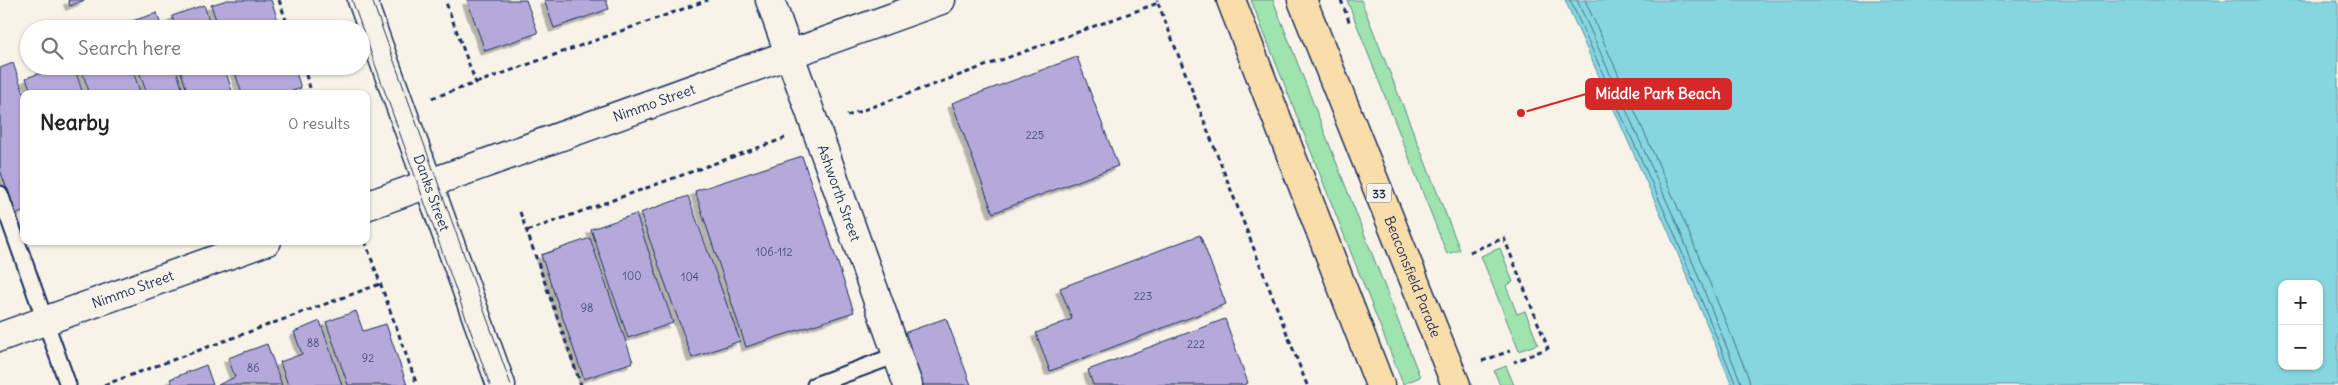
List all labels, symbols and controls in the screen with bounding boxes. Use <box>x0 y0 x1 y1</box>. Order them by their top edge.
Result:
search box <box>20 20 370 75</box>
icon: search <box>38 34 66 62</box>
text: Search here <box>78 36 181 60</box>
callout: Middle Park Beach <box>1586 79 1731 109</box>
street label: Nimmo Street <box>611 80 698 126</box>
text: Middle Park Beach <box>1595 84 1721 103</box>
text: Nearby <box>40 109 110 136</box>
text: 0 results <box>288 113 350 133</box>
house number: 225 <box>1026 128 1044 142</box>
street label: Ashworth Street <box>814 142 865 244</box>
street label: Danks Street <box>410 152 454 234</box>
road number: 33 <box>1366 184 1392 202</box>
street label: Beaconsfield Parade <box>1380 213 1445 340</box>
house number: 106-112 <box>756 245 792 259</box>
street label: Nimmo Street <box>89 266 176 312</box>
house number: 100 <box>623 269 641 283</box>
house number: 104 <box>681 270 699 284</box>
map controls <box>2278 280 2323 370</box>
button: + <box>2278 280 2323 325</box>
house number: 223 <box>1134 289 1152 303</box>
house number: 98 <box>581 301 593 315</box>
button: − <box>2278 325 2323 370</box>
house number: 88 <box>307 336 319 350</box>
house number: 222 <box>1187 337 1205 351</box>
house number: 92 <box>362 351 374 365</box>
house number: 86 <box>247 361 259 375</box>

